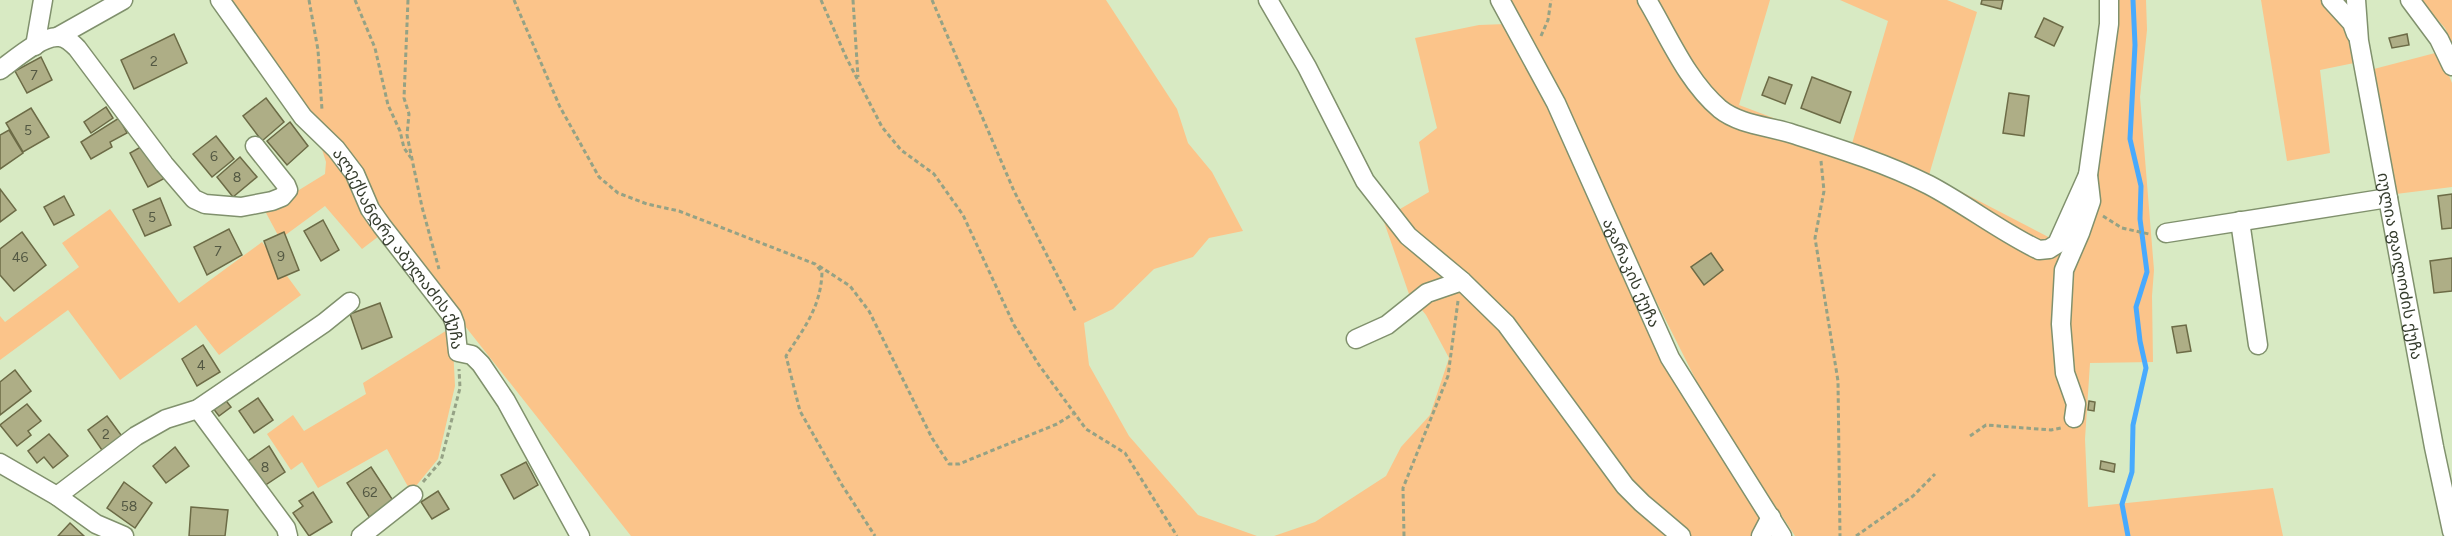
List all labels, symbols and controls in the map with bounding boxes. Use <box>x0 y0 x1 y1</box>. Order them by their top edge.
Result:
house number: 2 <box>150 53 158 70</box>
house number: 7 <box>30 67 38 84</box>
house number: 5 <box>24 122 32 139</box>
street label: ალექსანდრე აბულაძის ქუჩა <box>329 144 467 350</box>
house number: 6 <box>210 148 218 165</box>
house number: 8 <box>233 169 241 186</box>
street label: იულია ფაილოძის ქუჩა <box>2374 171 2427 361</box>
house number: 5 <box>148 209 156 226</box>
street label: აგარაკის ქუჩა <box>1599 215 1664 330</box>
house number: 7 <box>214 243 222 260</box>
house number: 9 <box>277 248 285 265</box>
house number: 46 <box>12 249 28 266</box>
house number: 4 <box>197 357 206 374</box>
house number: 2 <box>102 426 110 443</box>
house number: 8 <box>261 459 269 476</box>
house number: 62 <box>362 484 378 501</box>
house number: 58 <box>121 498 137 515</box>

